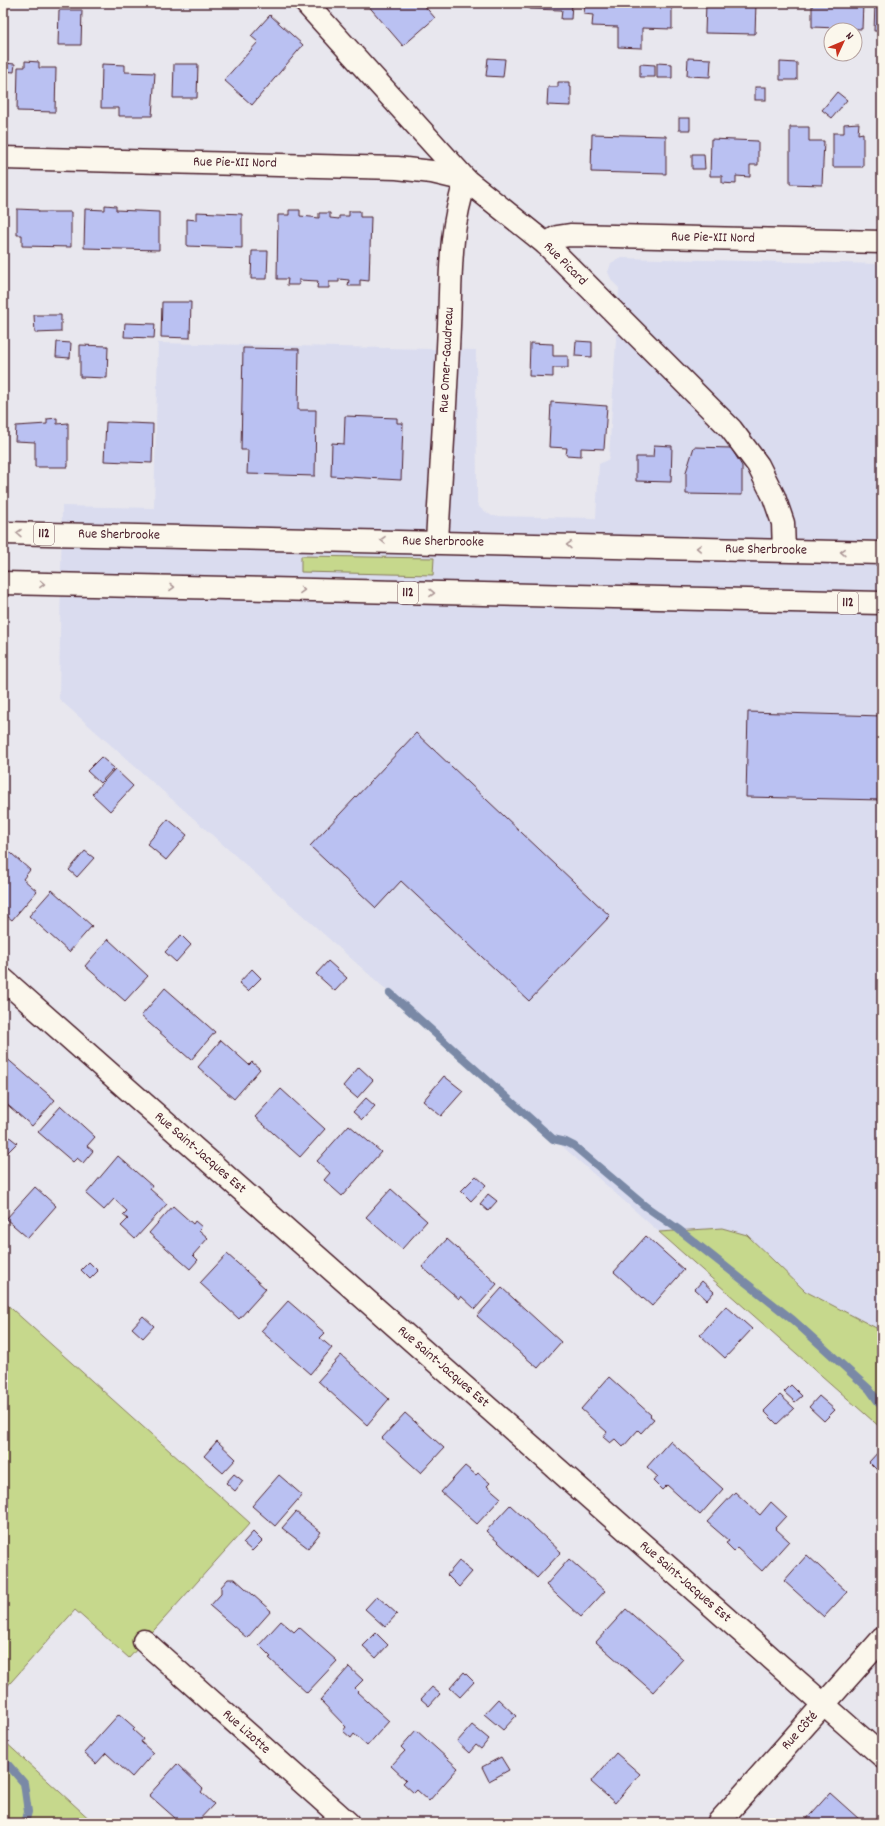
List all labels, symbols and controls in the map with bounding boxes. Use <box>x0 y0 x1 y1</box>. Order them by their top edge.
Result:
north arrow <box>823 22 863 62</box>
text: N <box>841 29 857 44</box>
street label: Rue Pie-XII Nord <box>193 152 277 174</box>
street label: Rue Pie-XII Nord <box>671 227 755 249</box>
street label: Rue Picard <box>538 237 592 291</box>
street label: Rue Omer-Gaudreau <box>434 306 460 414</box>
road number: 112 <box>34 523 54 545</box>
street label: Rue Sherbrooke <box>78 524 160 546</box>
one-way arrow <box>16 529 22 537</box>
street label: Rue Sherbrooke <box>402 531 484 553</box>
one-way arrow <box>380 536 386 544</box>
street label: Rue Sherbrooke <box>725 539 807 561</box>
one-way arrow <box>566 541 572 549</box>
one-way arrow <box>696 544 702 552</box>
one-way arrow <box>840 548 846 556</box>
one-way arrow <box>39 580 45 588</box>
road number: 112 <box>398 582 418 604</box>
one-way arrow <box>169 583 175 591</box>
one-way arrow <box>299 586 305 595</box>
one-way arrow <box>429 589 435 598</box>
road number: 112 <box>838 592 858 614</box>
street label: Rue Saint-Jacques Est <box>150 1107 250 1199</box>
street label: Rue Saint-Jacques Est <box>393 1321 493 1413</box>
street label: Rue Saint-Jacques Est <box>635 1536 735 1628</box>
street label: Rue Lizotte <box>218 1705 274 1759</box>
street label: Rue Côté <box>777 1707 823 1755</box>

